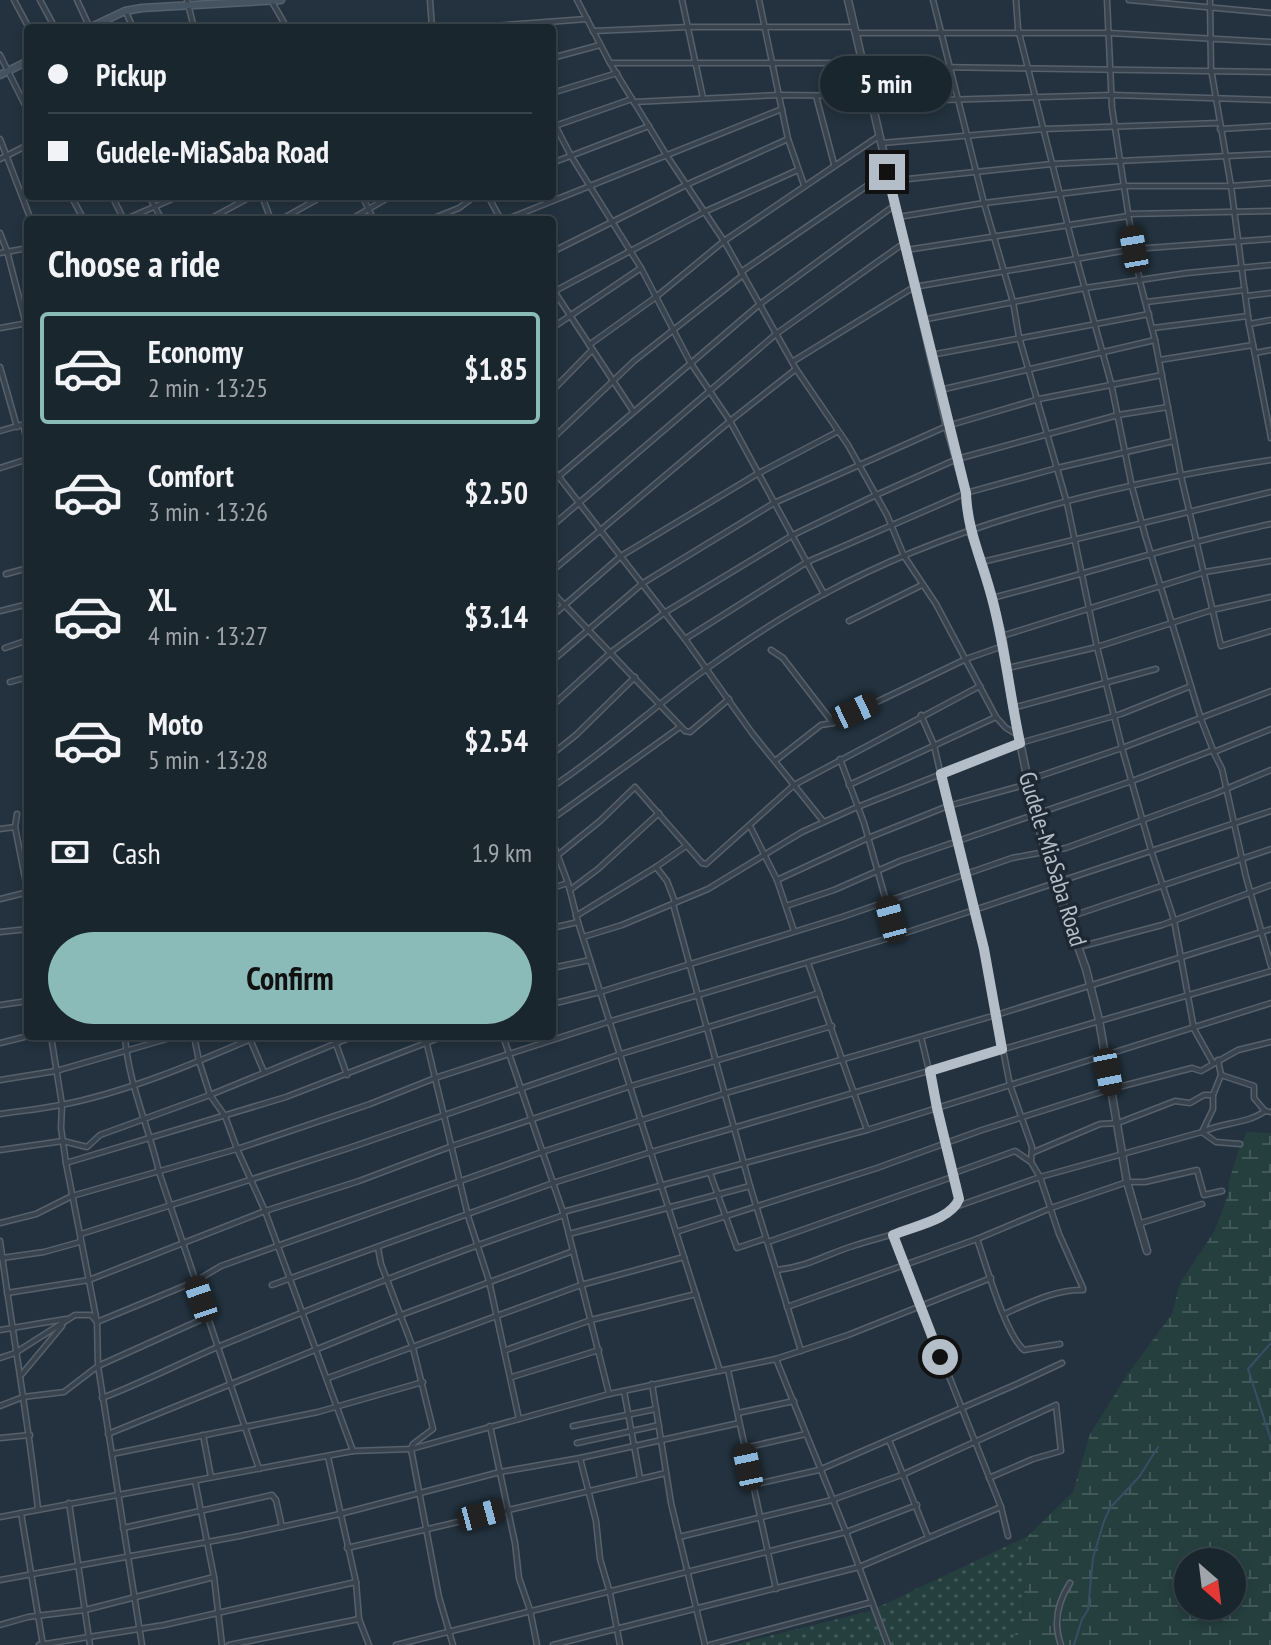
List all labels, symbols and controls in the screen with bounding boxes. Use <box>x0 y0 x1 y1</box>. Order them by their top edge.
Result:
text: Pickup <box>96 55 167 94</box>
callout: 5 min <box>821 56 953 112</box>
text: 5 min <box>860 67 912 100</box>
text: Gudele-MiaSaba Road <box>96 132 329 171</box>
route end <box>869 154 905 190</box>
car <box>1118 223 1150 275</box>
text: Choose a ride <box>48 240 220 287</box>
icon: car <box>52 332 124 404</box>
text: Economy <box>148 332 243 371</box>
text: $1.85 <box>464 349 528 388</box>
text: 2 min · 13:25 <box>148 371 268 404</box>
icon: car <box>52 456 124 528</box>
text: Comfort <box>148 456 234 495</box>
text: $2.50 <box>464 473 528 512</box>
text: 3 min · 13:26 <box>148 495 268 528</box>
icon: car <box>52 580 124 652</box>
text: XL <box>148 580 177 619</box>
text: $3.14 <box>464 597 528 636</box>
text: 4 min · 13:27 <box>148 619 268 652</box>
car <box>828 690 882 732</box>
icon: car <box>52 704 124 776</box>
text: Moto <box>148 704 203 743</box>
text: $2.54 <box>464 721 528 760</box>
text: 5 min · 13:28 <box>148 743 268 776</box>
street label: Gudele-MiaSaba Road <box>1012 768 1094 950</box>
icon: cash <box>48 830 92 874</box>
text: Cash <box>112 833 161 872</box>
text: 1.9 km <box>471 836 532 869</box>
car <box>873 893 909 945</box>
button: Confirm <box>48 932 532 1024</box>
car <box>1092 1046 1124 1098</box>
car <box>182 1272 220 1326</box>
route start <box>922 1339 958 1375</box>
car <box>731 1441 765 1493</box>
car <box>455 1497 507 1533</box>
north arrow <box>1174 1548 1246 1620</box>
map controls <box>1174 1548 1246 1620</box>

